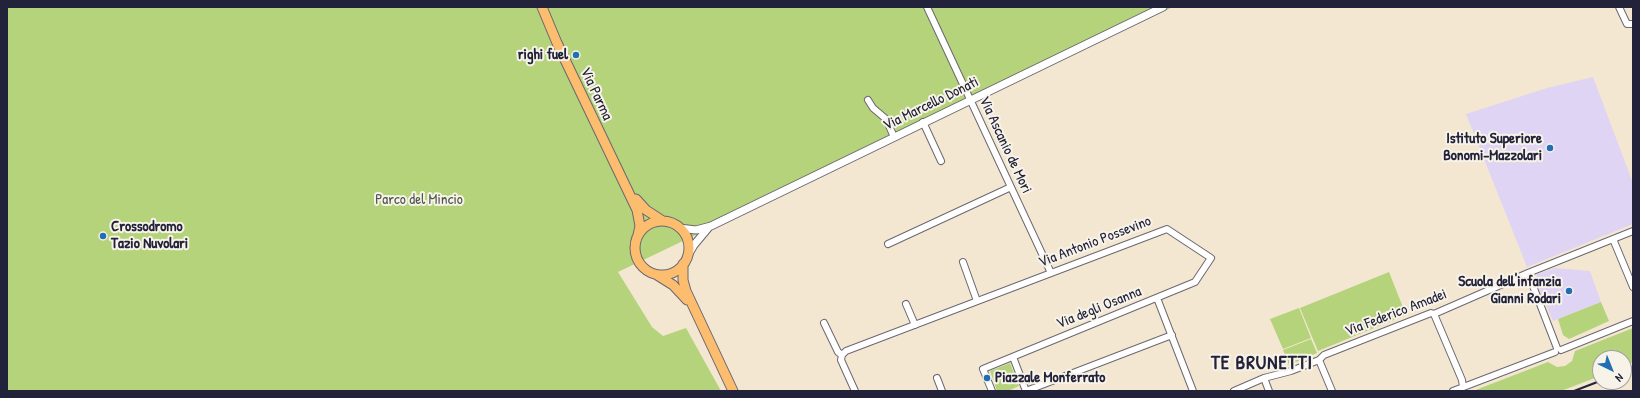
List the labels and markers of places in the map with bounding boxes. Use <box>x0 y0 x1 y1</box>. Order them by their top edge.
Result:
place label: righi fuel <box>518 46 568 64</box>
marker: righi fuel <box>571 50 581 60</box>
place label: Istituto Superiore Bonomi-Mazzolari <box>1443 130 1542 165</box>
marker: Istituto Superiore Bonomi-Mazzolari <box>1545 143 1555 153</box>
place label: Crossodromo Tazio Nuvolari <box>111 218 188 253</box>
marker: Crossodromo Tazio Nuvolari <box>98 231 108 241</box>
place label: Scuola dell'infanzia Gianni Rodari <box>1458 273 1561 308</box>
marker: Scuola dell'infanzia Gianni Rodari <box>1564 286 1574 296</box>
place label: Piazzale Monferrato <box>995 369 1105 387</box>
marker: Piazzale Monferrato <box>982 373 992 383</box>

